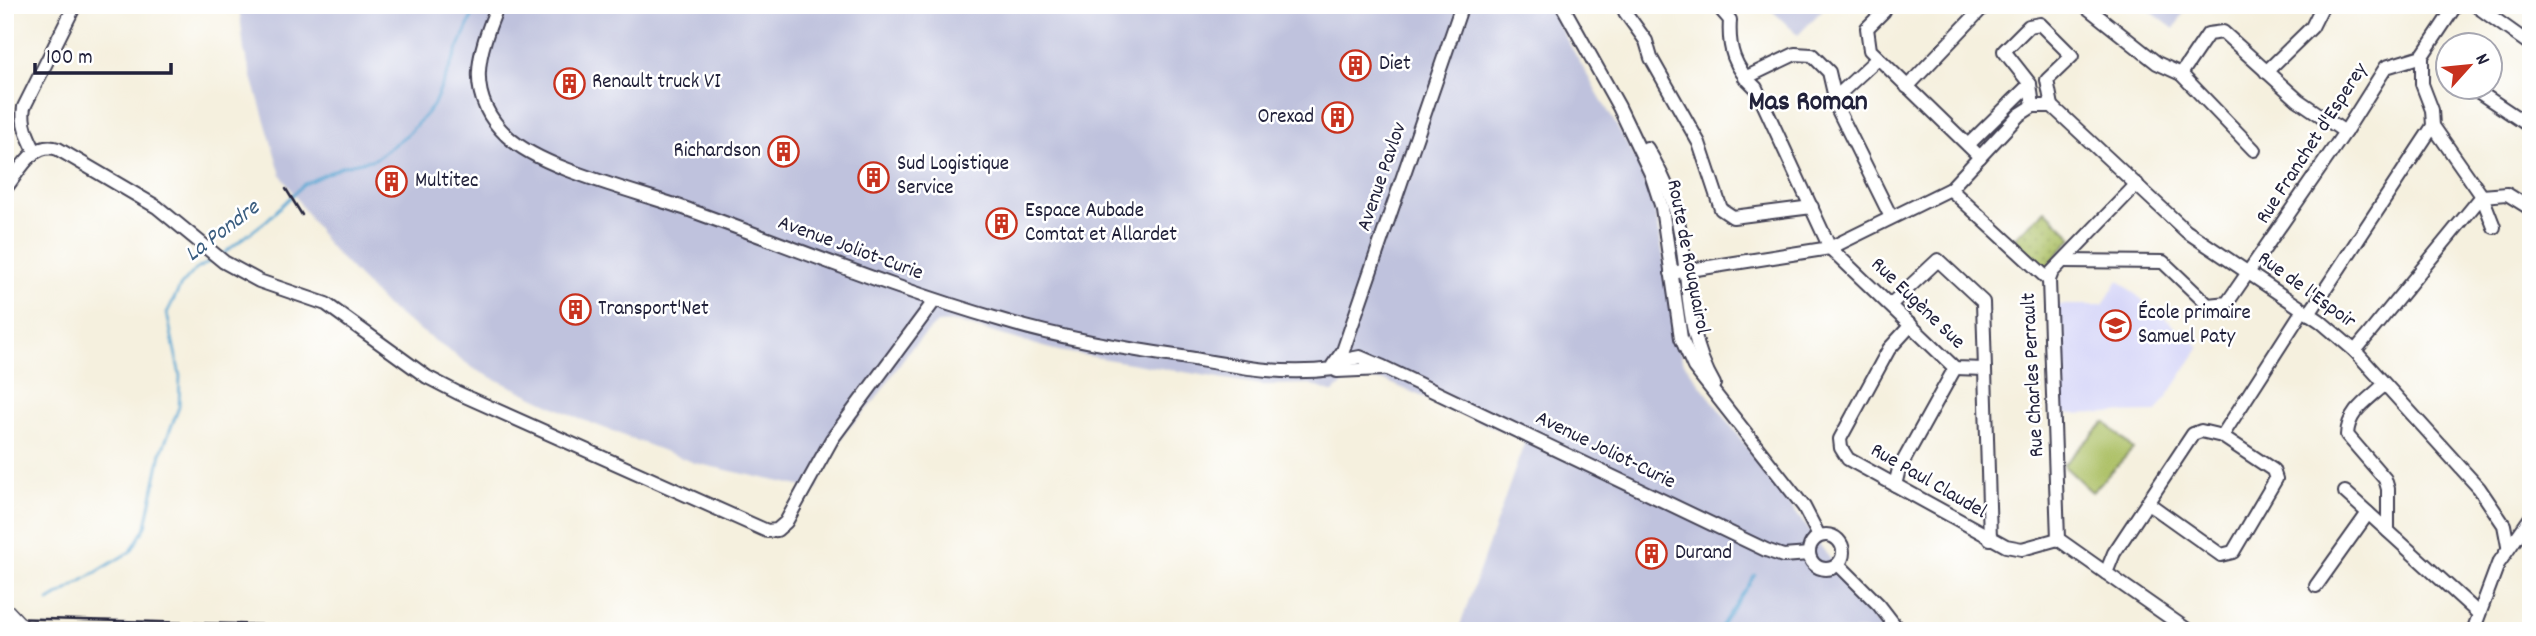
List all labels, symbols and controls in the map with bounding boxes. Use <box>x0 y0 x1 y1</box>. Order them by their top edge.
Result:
scale bar <box>35 32 172 76</box>
north arrow <box>2434 32 2504 102</box>
text: 100 m <box>46 44 93 74</box>
building icon: Diet <box>1339 48 1373 82</box>
place label: Diet <box>1379 50 1411 80</box>
text: N <box>2467 50 2495 70</box>
street label: Rue Franchet d'Esperey <box>2250 57 2377 230</box>
building icon: Renault truck VI <box>552 66 586 100</box>
place label: Renault truck VI <box>592 68 721 98</box>
district label: Mas Roman <box>1748 84 1868 124</box>
building icon: Orexad <box>1320 101 1354 135</box>
place label: Orexad <box>1257 103 1314 133</box>
street label: Avenue Pavlov <box>1350 118 1416 236</box>
building icon: Richardson <box>767 135 801 169</box>
place label: Richardson <box>673 137 761 167</box>
place label: Sud Logistique Service <box>897 150 1009 204</box>
building icon: Sud Logistique Service <box>857 160 891 194</box>
building icon: Multitec <box>375 165 409 199</box>
place label: Multitec <box>415 167 478 197</box>
street label: Route de Rouquairol <box>1657 177 1717 337</box>
water label: La Pondre <box>179 192 269 271</box>
place label: Espace Aubade Comtat et Allardet <box>1025 197 1177 251</box>
building icon: Espace Aubade Comtat et Allardet <box>985 207 1019 241</box>
street label: Avenue Joliot-Curie <box>773 209 927 289</box>
street label: Rue de l'Espoir <box>2251 245 2362 337</box>
street label: Rue Eugène Sue <box>1863 251 1971 357</box>
street label: Rue Charles Perrault <box>2015 292 2053 458</box>
building icon: Transport'Net <box>558 293 592 327</box>
place label: Transport'Net <box>598 295 709 325</box>
place label: École primaire Samuel Paty <box>2138 299 2251 353</box>
school or university icon: École primaire Samuel Paty <box>2098 309 2132 343</box>
street label: Avenue Joliot-Curie <box>1530 404 1680 498</box>
street label: Rue Paul Claudel <box>1864 437 1992 527</box>
building icon: Durand <box>1635 537 1669 571</box>
place label: Durand <box>1675 539 1732 569</box>

